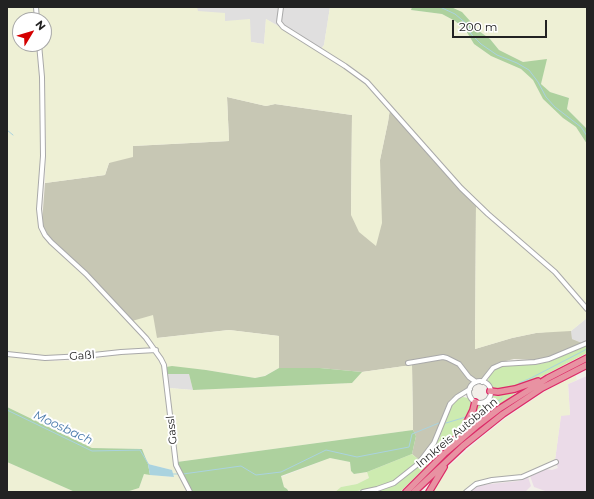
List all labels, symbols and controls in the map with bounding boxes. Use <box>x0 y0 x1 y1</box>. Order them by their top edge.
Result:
north arrow <box>12 12 52 52</box>
scale bar <box>454 12 549 38</box>
text: N <box>32 17 49 33</box>
text: 200 m <box>459 19 498 34</box>
street label: Gaßl <box>69 349 95 363</box>
street label: Innkreis Autobahn <box>414 395 500 471</box>
water label: Moosbach <box>31 408 95 448</box>
street label: Gassl <box>164 415 180 445</box>

